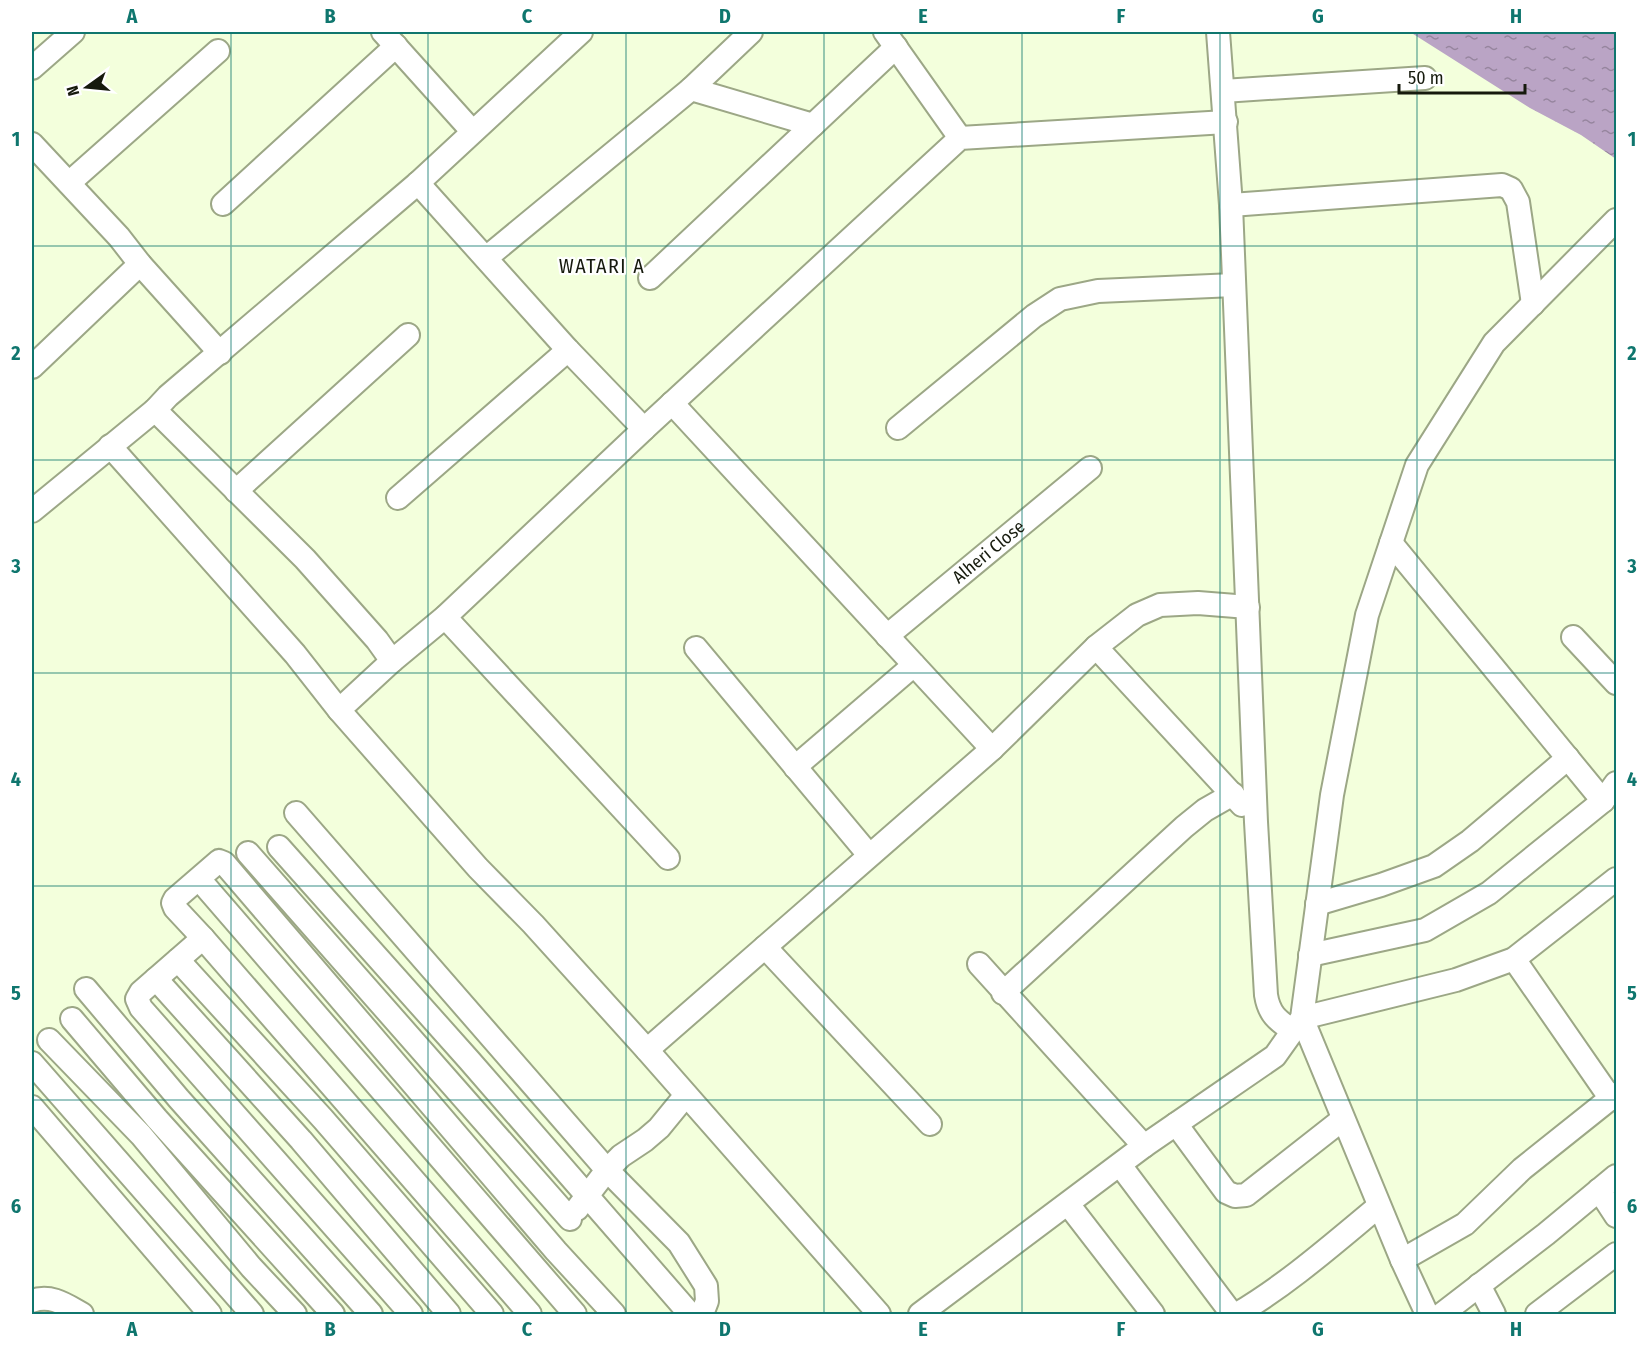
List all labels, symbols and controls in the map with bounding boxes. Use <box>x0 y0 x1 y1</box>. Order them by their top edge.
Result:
text: A <box>126 4 139 28</box>
text: B <box>324 4 336 28</box>
text: C <box>522 4 533 28</box>
text: D <box>719 4 731 28</box>
text: E <box>918 4 928 28</box>
text: F <box>1117 4 1126 28</box>
text: G <box>1312 4 1324 28</box>
text: H <box>1510 4 1522 28</box>
north arrow <box>57 57 117 117</box>
scale bar <box>1399 57 1525 95</box>
text: 50 m <box>1408 67 1444 89</box>
text: N <box>63 84 83 98</box>
text: 1 <box>12 127 20 151</box>
text: 1 <box>1628 127 1636 151</box>
district label: WATARI A <box>559 254 645 278</box>
text: 2 <box>10 341 21 365</box>
text: 2 <box>1626 341 1637 365</box>
street label: Alheri Close <box>948 515 1029 588</box>
text: 3 <box>10 554 21 578</box>
text: 3 <box>1626 554 1637 578</box>
text: 4 <box>11 767 21 791</box>
text: 4 <box>1627 767 1637 791</box>
text: 5 <box>11 981 21 1005</box>
text: 5 <box>1627 981 1637 1005</box>
text: 6 <box>11 1194 21 1218</box>
text: 6 <box>1627 1194 1637 1218</box>
text: A <box>126 1317 139 1341</box>
text: B <box>324 1317 336 1341</box>
text: C <box>522 1317 533 1341</box>
text: D <box>719 1317 731 1341</box>
text: E <box>918 1317 928 1341</box>
text: F <box>1117 1317 1126 1341</box>
text: G <box>1312 1317 1324 1341</box>
text: H <box>1510 1317 1522 1341</box>

